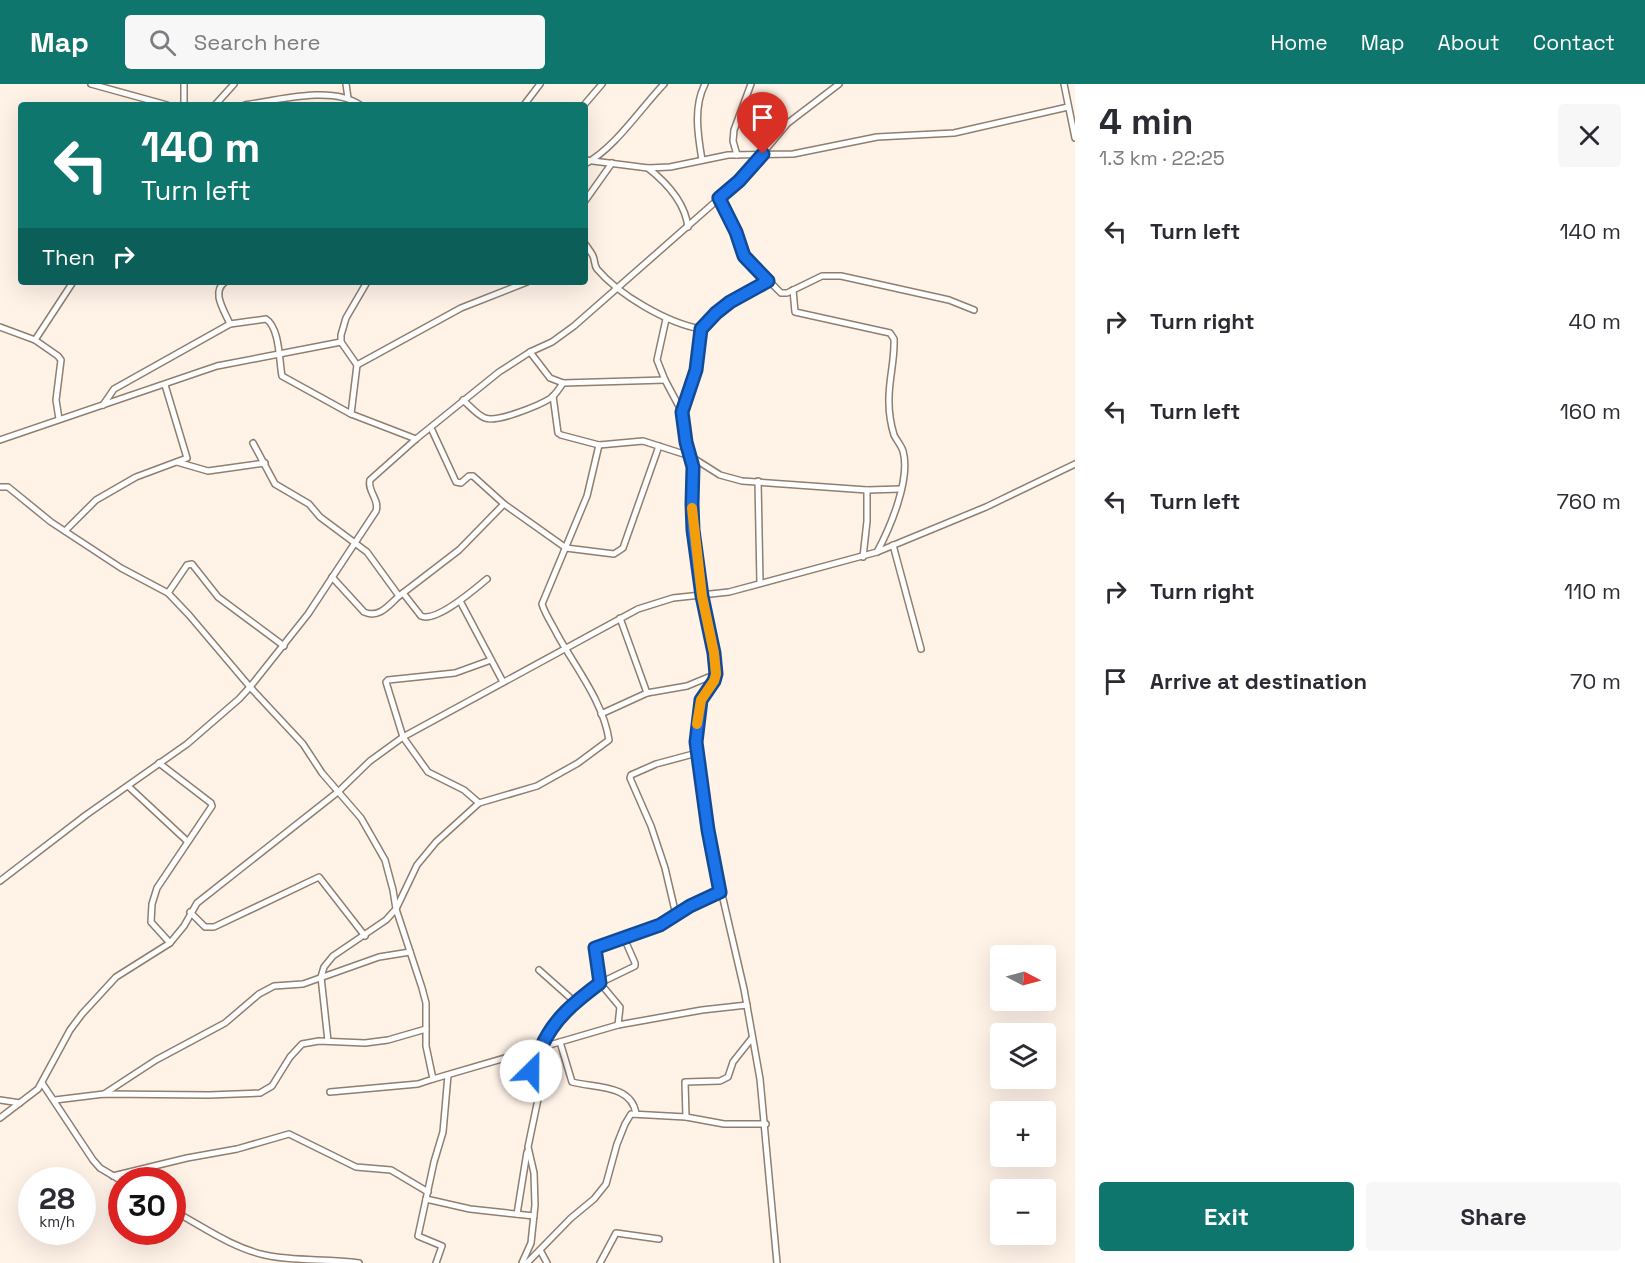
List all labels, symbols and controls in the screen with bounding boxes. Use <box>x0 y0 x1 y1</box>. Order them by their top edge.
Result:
search box <box>125 15 545 69</box>
text: Map <box>30 24 89 60</box>
icon: search <box>146 26 179 59</box>
text: Search here <box>194 28 321 56</box>
text: Home <box>1270 29 1328 56</box>
text: Map <box>1361 29 1405 56</box>
text: About <box>1438 29 1500 56</box>
text: Contact <box>1533 29 1615 56</box>
pin <box>737 92 788 154</box>
text: 4 min <box>1099 99 1194 145</box>
icon: arrive <box>746 101 779 134</box>
button: close <box>1558 104 1621 167</box>
text: 140 m <box>141 121 260 174</box>
icon: left <box>42 126 120 204</box>
text: 1.3 km · 22:25 <box>1099 145 1225 171</box>
text: Turn left <box>141 173 251 208</box>
icon: left <box>1099 215 1132 248</box>
text: Turn left <box>1150 217 1240 245</box>
text: 140 m <box>1559 217 1621 245</box>
icon: right <box>107 240 140 273</box>
text: Then <box>42 243 95 271</box>
icon: right <box>1099 305 1132 338</box>
text: Turn right <box>1150 307 1255 335</box>
text: 40 m <box>1569 307 1621 335</box>
icon: left <box>1099 395 1132 428</box>
text: Turn left <box>1150 397 1240 425</box>
text: 160 m <box>1560 397 1621 425</box>
icon: left <box>1099 485 1132 518</box>
text: Turn left <box>1150 487 1240 515</box>
text: 760 m <box>1557 487 1621 515</box>
icon: right <box>1099 575 1132 608</box>
text: Turn right <box>1150 577 1255 605</box>
text: 110 m <box>1564 577 1621 605</box>
icon: arrive <box>1099 665 1132 698</box>
text: Arrive at destination <box>1150 667 1367 695</box>
text: 70 m <box>1570 667 1621 695</box>
north arrow <box>990 945 1056 1011</box>
map controls <box>990 945 1056 1245</box>
button: layers <box>990 1023 1056 1089</box>
position arrow <box>499 1039 563 1103</box>
button: + <box>990 1101 1056 1167</box>
speed limit sign: 30 <box>108 1167 186 1245</box>
text: 28 <box>39 1179 75 1218</box>
button: − <box>990 1179 1056 1245</box>
button: Exit <box>1099 1182 1354 1251</box>
button: Share <box>1366 1182 1621 1251</box>
text: km/h <box>39 1212 75 1231</box>

